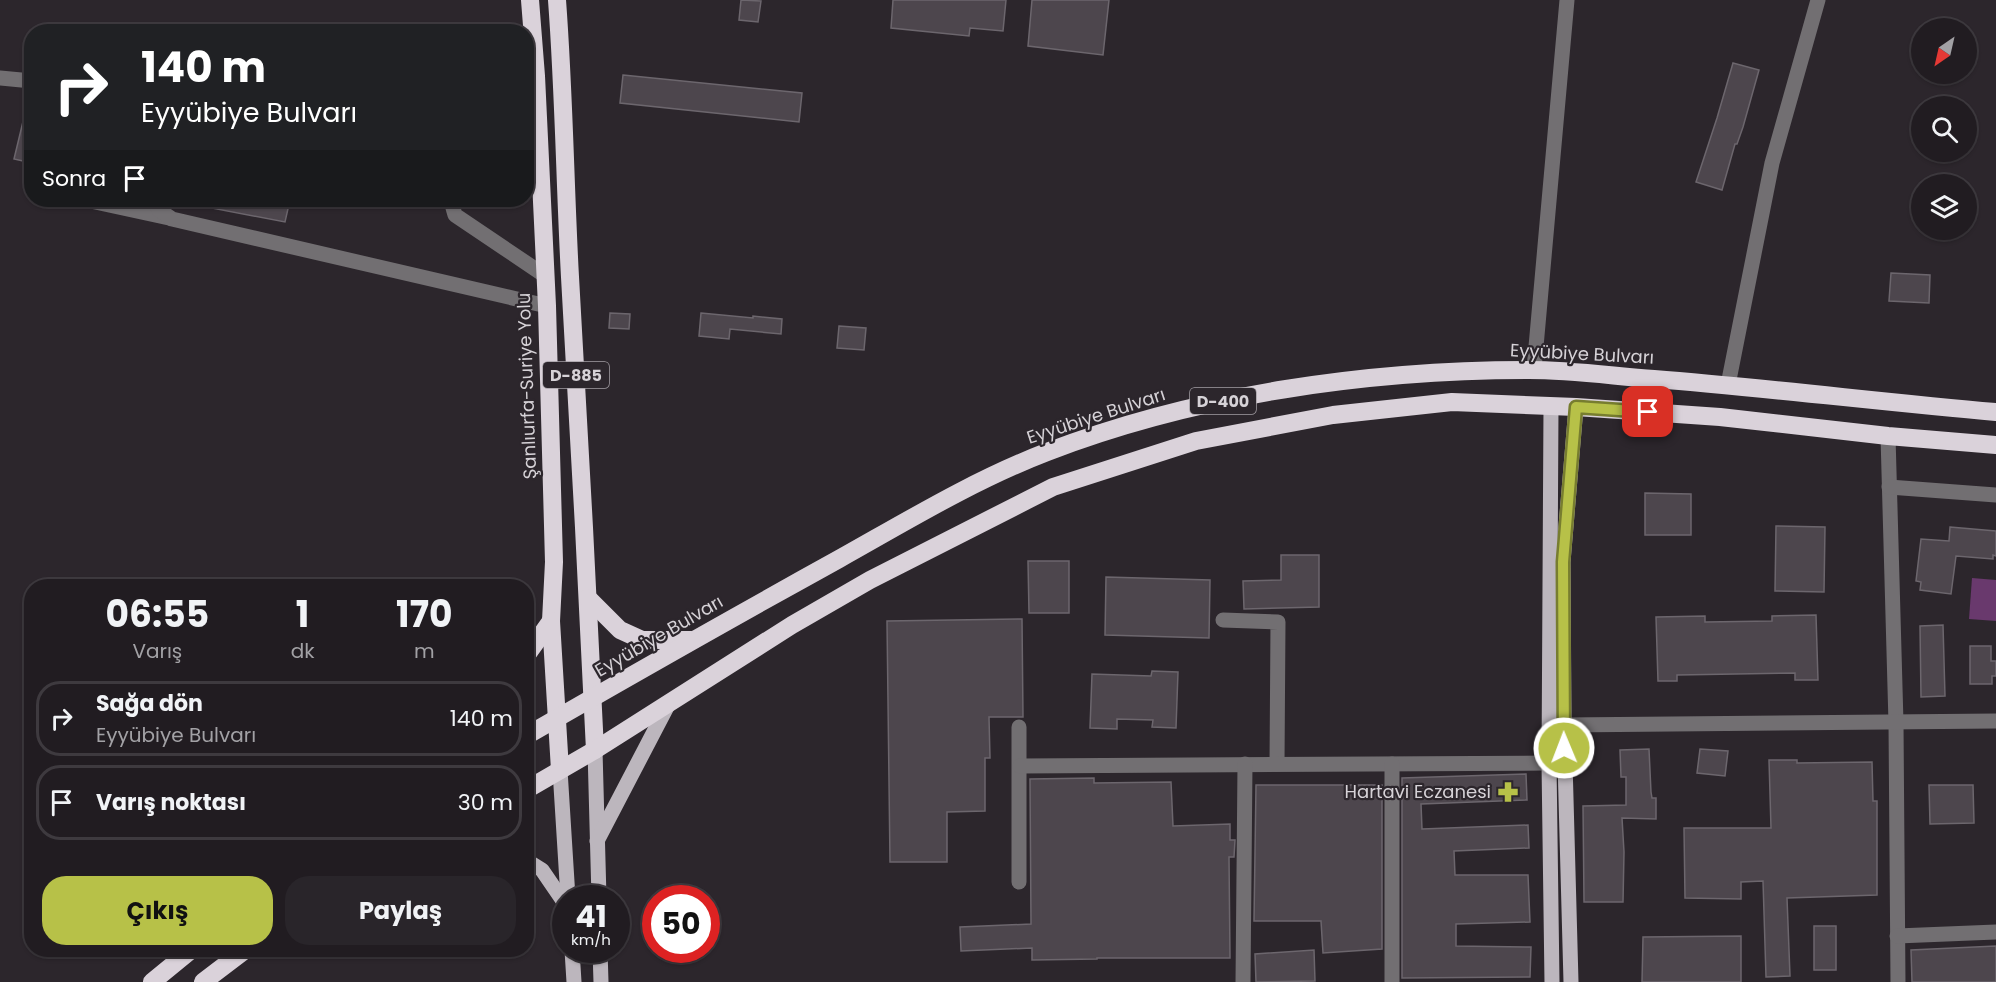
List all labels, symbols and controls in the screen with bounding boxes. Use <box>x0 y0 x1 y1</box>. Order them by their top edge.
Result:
north arrow <box>1911 18 1977 84</box>
map controls <box>1911 18 1977 240</box>
text: 140 m <box>141 38 266 97</box>
icon: right <box>42 48 120 126</box>
text: Eyyübiye Bulvarı <box>141 94 357 131</box>
button: search <box>1911 96 1977 162</box>
icon: arrive <box>118 162 151 195</box>
text: Sonra <box>42 163 106 194</box>
button: layers <box>1911 174 1977 240</box>
street label: Şanlıurfa-Suriye Yolu <box>511 292 542 480</box>
street label: Eyyübiye Bulvarı <box>1509 337 1655 370</box>
road number: D-885 <box>543 362 609 388</box>
street label: Eyyübiye Bulvarı <box>1023 381 1168 450</box>
pin <box>1622 386 1673 437</box>
road number: D-400 <box>1190 388 1256 414</box>
icon: arrive <box>1631 395 1664 428</box>
text: 06:55 <box>106 589 209 640</box>
text: 1 <box>296 589 309 640</box>
text: 170 <box>396 589 452 640</box>
street label: Eyyübiye Bulvarı <box>590 589 727 682</box>
text: Varış <box>132 637 182 665</box>
text: dk <box>291 637 314 665</box>
text: m <box>414 637 435 665</box>
text: Sağa dön <box>96 688 203 719</box>
icon: right <box>45 702 78 735</box>
text: 140 m <box>450 703 513 734</box>
position arrow <box>1532 716 1596 780</box>
text: Eyyübiye Bulvarı <box>96 721 256 749</box>
place label: Hartavi Eczanesi <box>1345 779 1491 804</box>
pharmacy icon: Hartavi Eczanesi <box>1496 780 1520 804</box>
icon: arrive <box>45 786 78 819</box>
text: Varış noktası <box>96 787 246 818</box>
text: 30 m <box>458 787 513 818</box>
button: Çıkış <box>42 876 273 945</box>
button: Paylaş <box>285 876 516 945</box>
speed limit sign: 50 <box>642 885 720 963</box>
text: 41 <box>575 895 607 938</box>
text: km/h <box>571 929 611 950</box>

